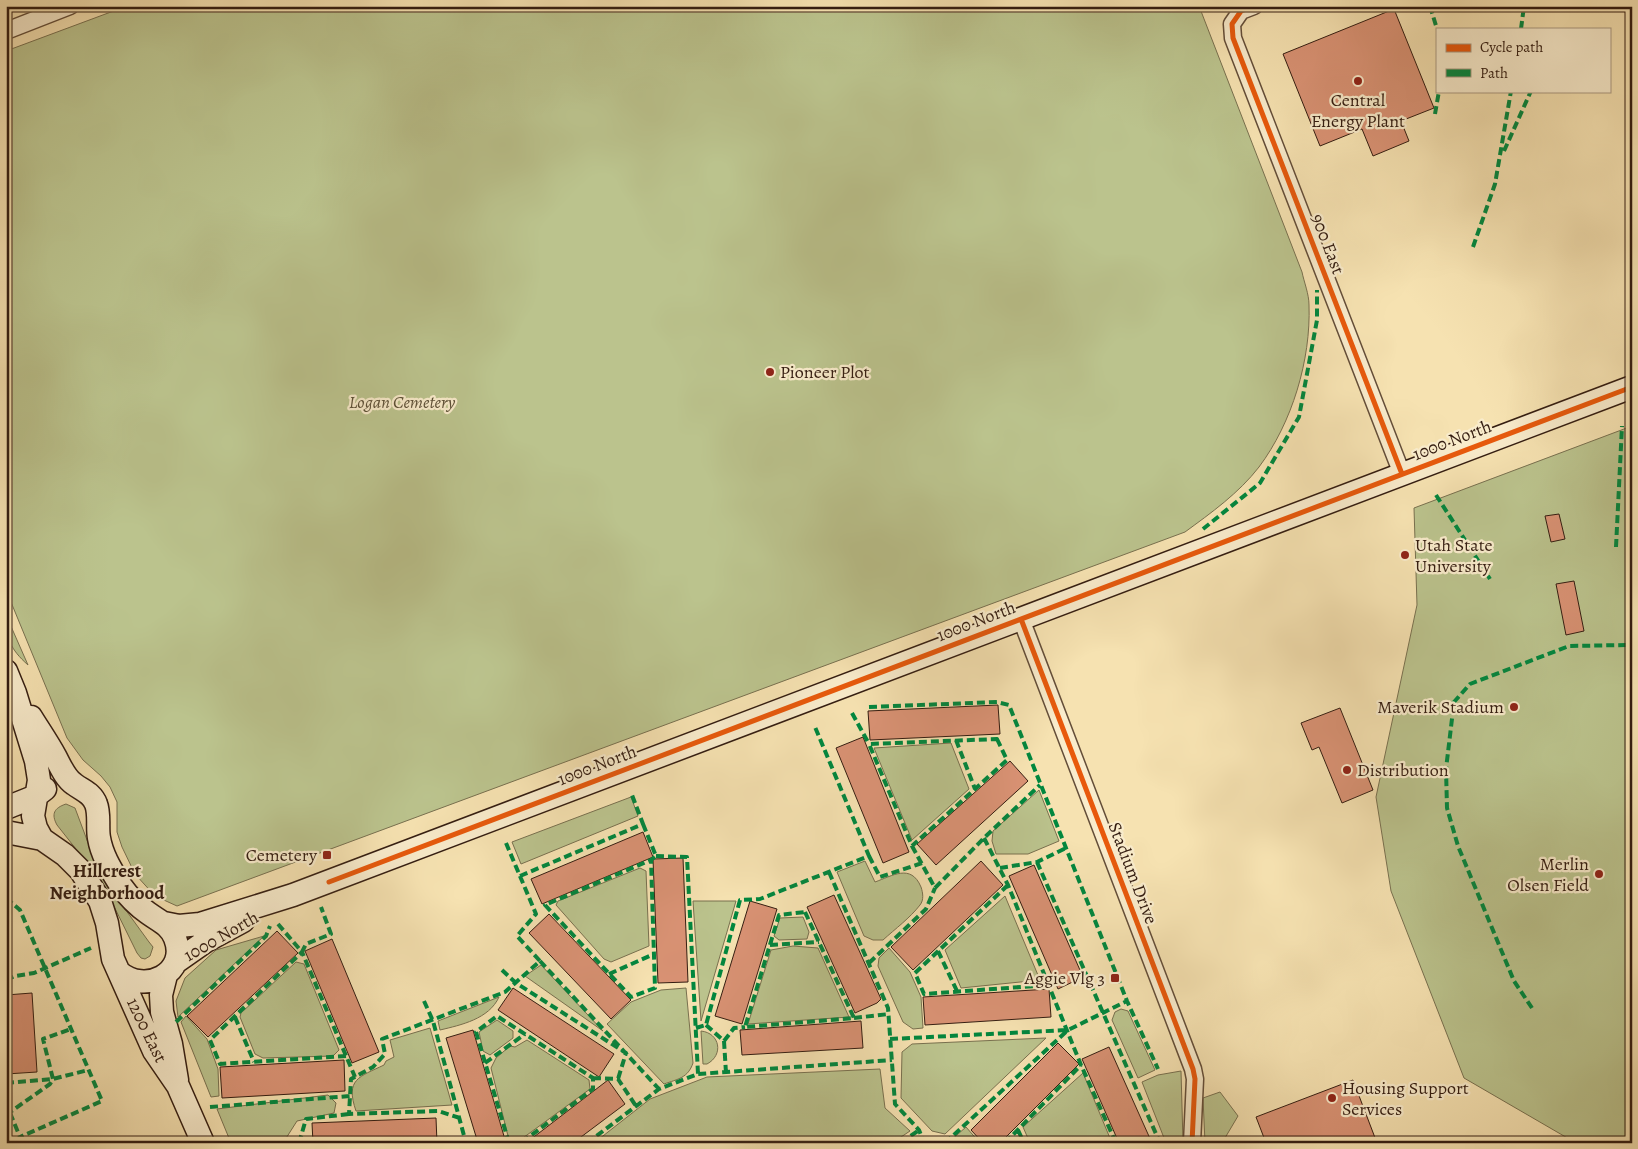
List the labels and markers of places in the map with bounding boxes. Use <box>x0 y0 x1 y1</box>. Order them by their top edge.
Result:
marker: Central Energy Plant <box>1352 75 1364 87</box>
place label: Central Energy Plant <box>1311 88 1405 133</box>
place label: Pioneer Plot <box>780 360 870 384</box>
marker: Pioneer Plot <box>764 366 776 378</box>
place label: Utah State University <box>1415 533 1493 578</box>
marker: Utah State University <box>1399 549 1411 561</box>
place label: Maverik Stadium <box>1377 695 1504 719</box>
marker: Maverik Stadium <box>1508 701 1520 713</box>
place label: Distribution <box>1357 758 1449 782</box>
marker: Distribution <box>1341 764 1353 776</box>
place label: Cemetery <box>246 843 318 867</box>
marker: Cemetery <box>321 849 333 861</box>
place label: Merlin Olsen Field <box>1507 852 1589 897</box>
marker: Merlin Olsen Field <box>1593 868 1605 880</box>
place label: Aggie Vlg 3 <box>1023 966 1105 990</box>
marker: Aggie Vlg 3 <box>1109 972 1121 984</box>
place label: Housing Support Services <box>1342 1076 1469 1121</box>
marker: Housing Support Services <box>1326 1092 1338 1104</box>

